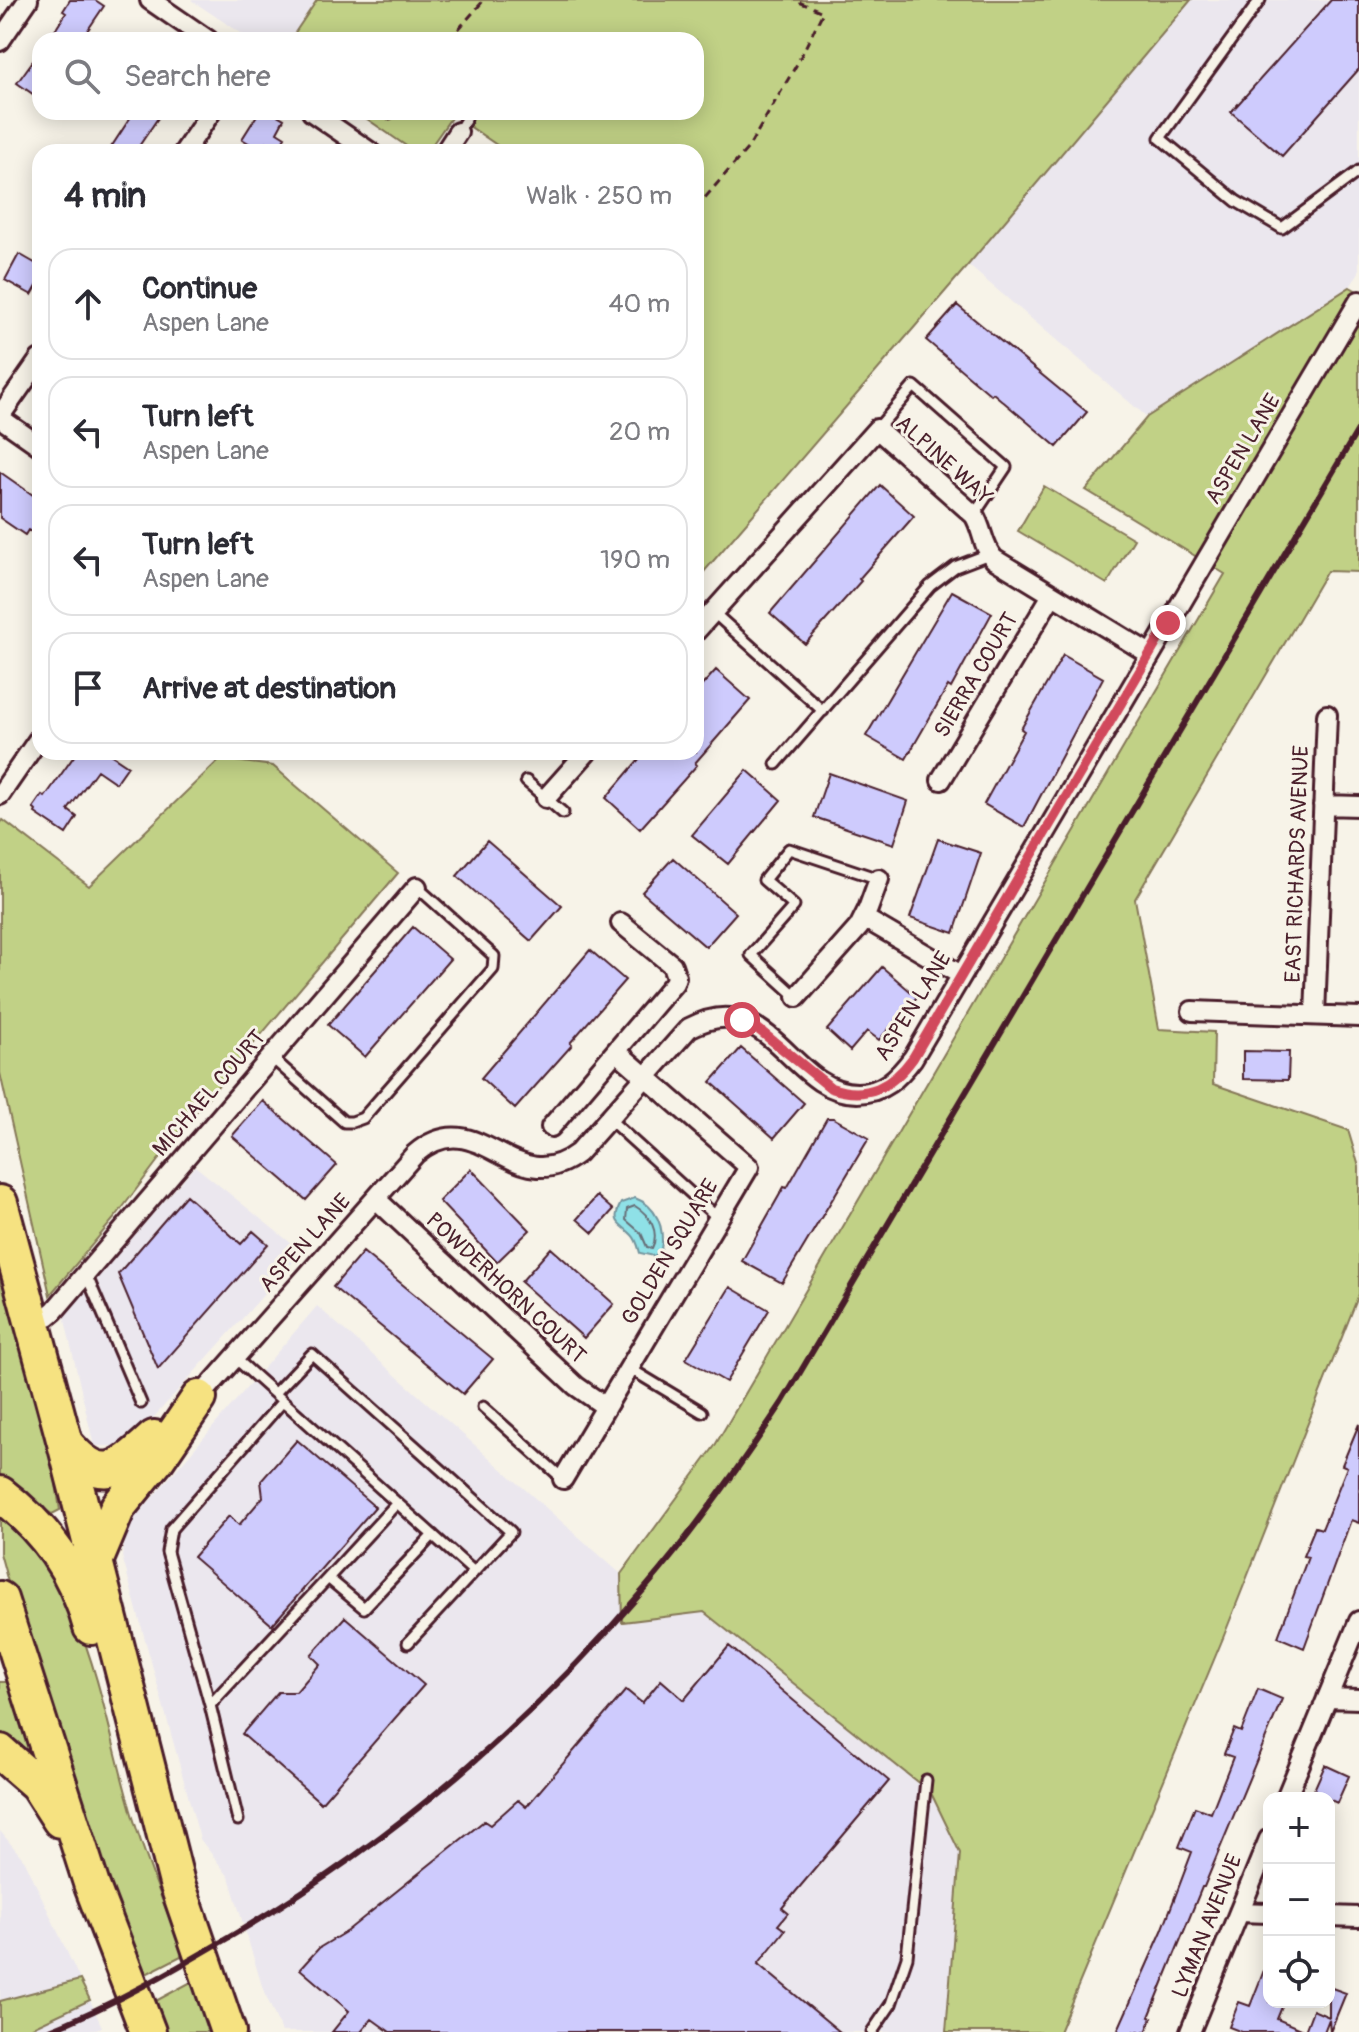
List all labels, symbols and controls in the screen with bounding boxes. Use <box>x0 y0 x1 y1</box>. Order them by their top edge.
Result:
search box <box>32 32 704 120</box>
icon: search <box>60 54 104 98</box>
text: Search here <box>124 58 271 95</box>
text: 4 min <box>64 175 146 218</box>
text: Walk · 250 m <box>526 180 672 212</box>
text: Continue <box>142 270 257 307</box>
icon: ahead <box>66 282 110 326</box>
text: 40 m <box>608 288 670 320</box>
text: Aspen Lane <box>142 307 269 339</box>
street label: ASPEN LANE <box>1199 389 1287 509</box>
text: Turn left <box>142 398 253 435</box>
street label: ALPINE WAY <box>890 409 998 511</box>
icon: left <box>66 410 110 454</box>
text: 20 m <box>609 416 670 448</box>
text: Aspen Lane <box>142 435 269 467</box>
text: Turn left <box>142 526 253 563</box>
icon: left <box>66 538 110 582</box>
text: 190 m <box>600 544 670 576</box>
text: Aspen Lane <box>142 563 269 595</box>
route end <box>1150 605 1186 641</box>
street label: SIERRA COURT <box>928 607 1024 743</box>
icon: arrive <box>66 666 110 710</box>
text: Arrive at destination <box>142 670 396 707</box>
street label: EAST RICHARDS AVENUE <box>1279 745 1315 983</box>
street label: ASPEN LANE <box>868 946 958 1066</box>
route start <box>724 1002 760 1038</box>
street label: MICHAEL COURT <box>146 1024 272 1162</box>
street label: GOLDEN SQUARE <box>615 1174 725 1330</box>
street label: ASPEN LANE <box>253 1188 357 1298</box>
street label: POWDERHORN COURT <box>420 1206 592 1370</box>
map controls <box>1263 1792 1335 2008</box>
button: + <box>1263 1792 1335 1864</box>
street label: LYMAN AVENUE <box>1165 1850 1249 2002</box>
button: − <box>1263 1864 1335 1936</box>
button: locate <box>1263 1936 1335 2008</box>

